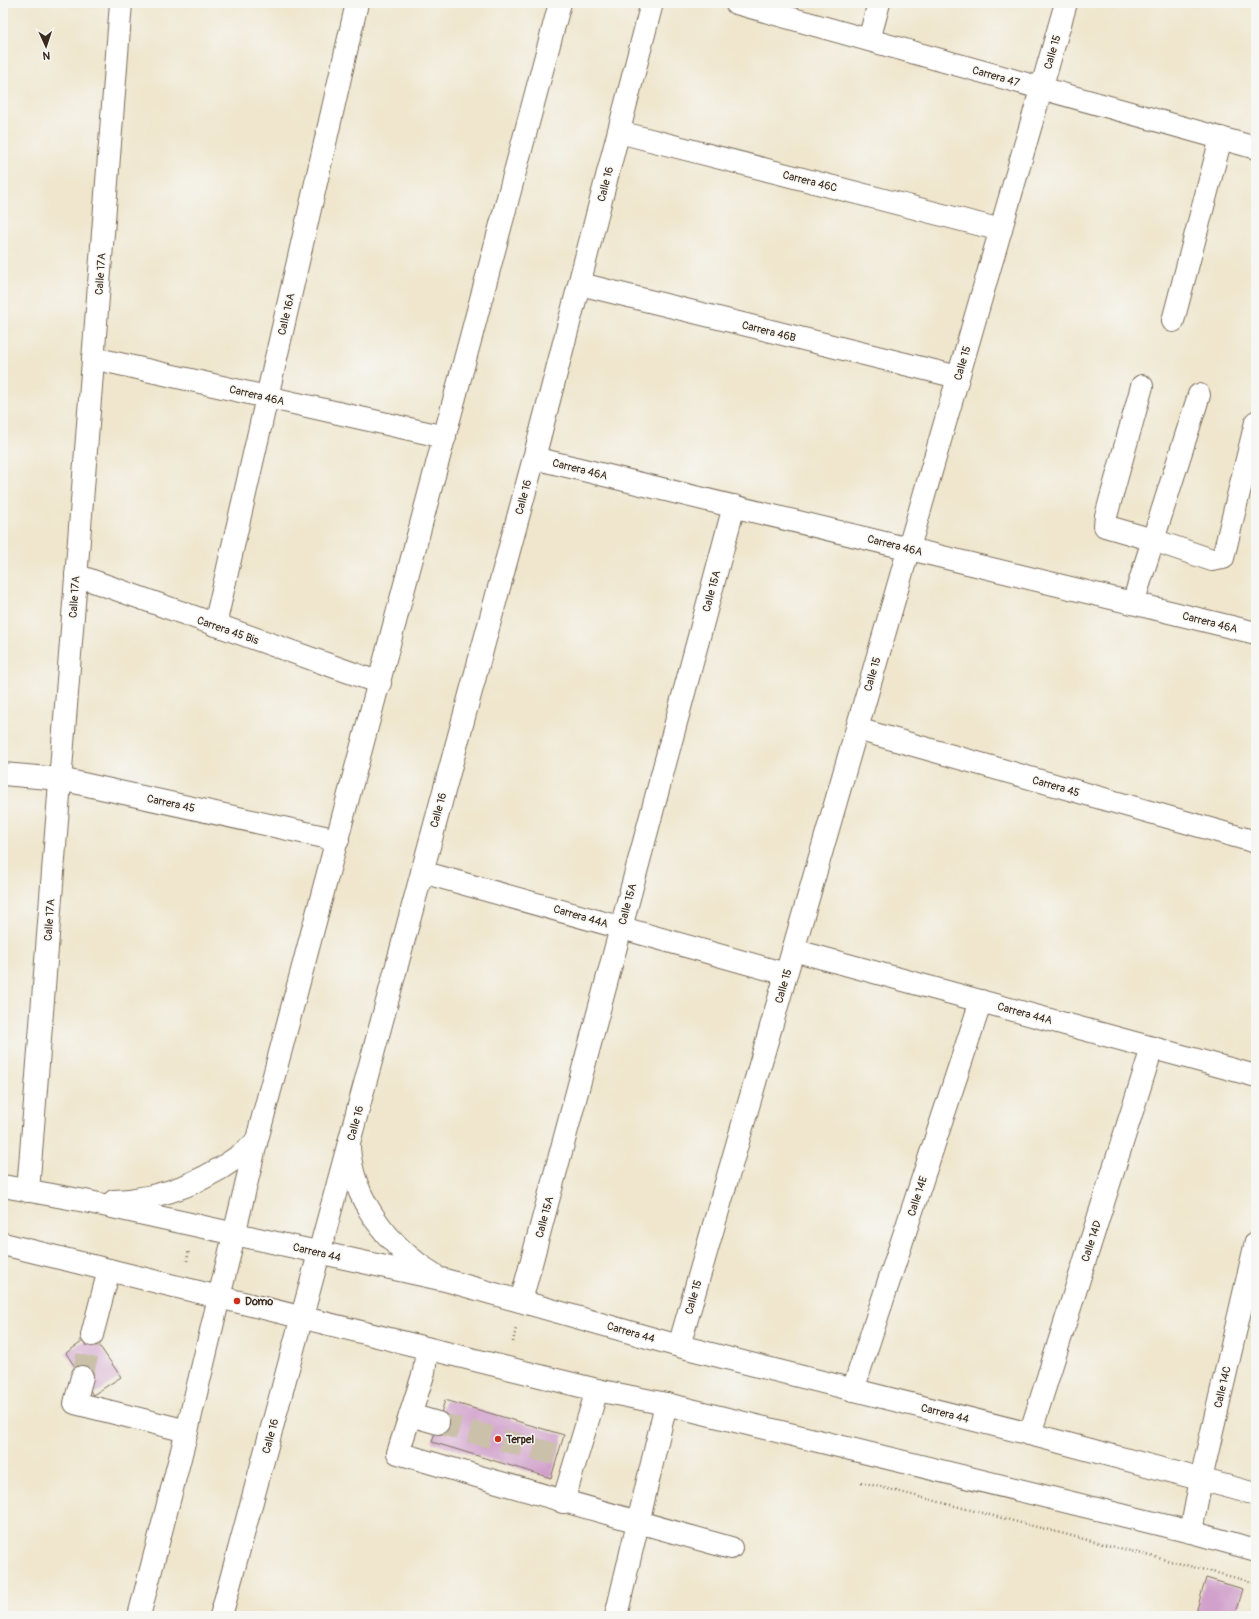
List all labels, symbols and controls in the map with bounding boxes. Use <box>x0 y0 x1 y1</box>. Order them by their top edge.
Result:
north arrow <box>26 26 66 66</box>
street label: Calle 15 <box>1041 33 1064 71</box>
text: N <box>42 49 51 62</box>
street label: Carrera 47 <box>971 64 1021 89</box>
street label: Calle 16 <box>595 165 616 203</box>
street label: Carrera 46C <box>781 168 839 195</box>
street label: Calle 17A <box>93 253 108 296</box>
street label: Calle 16A <box>275 292 298 336</box>
street label: Carrera 46B <box>740 318 797 344</box>
street label: Calle 15 <box>951 344 974 382</box>
street label: Carrera 46A <box>228 383 286 408</box>
street label: Carrera 46A <box>551 456 609 483</box>
street label: Calle 16 <box>513 478 534 516</box>
street label: Carrera 46A <box>866 532 924 559</box>
street label: Calle 15A <box>700 569 723 613</box>
street label: Calle 17A <box>67 576 82 619</box>
street label: Carrera 46A <box>1181 609 1239 636</box>
street label: Carrera 45 Bis <box>195 614 260 647</box>
street label: Calle 15 <box>861 655 884 693</box>
street label: Carrera 45 <box>1031 774 1081 799</box>
street label: Calle 16 <box>428 791 449 829</box>
street label: Carrera 45 <box>146 792 196 815</box>
street label: Calle 15A <box>616 882 639 926</box>
street label: Calle 17A <box>42 899 57 942</box>
street label: Carrera 44A <box>552 902 610 930</box>
street label: Calle 15 <box>772 967 795 1005</box>
street label: Carrera 44A <box>996 1000 1054 1027</box>
street label: Calle 16 <box>345 1104 366 1142</box>
street label: Calle 14E <box>905 1174 930 1218</box>
street label: Calle 15A <box>533 1195 556 1239</box>
street label: Calle 14D <box>1079 1219 1104 1263</box>
street label: Carrera 44 <box>291 1241 343 1264</box>
street label: Calle 15 <box>682 1278 705 1316</box>
place label: Domo <box>245 1295 273 1308</box>
marker: Domo <box>232 1296 242 1306</box>
street label: Carrera 44 <box>605 1319 657 1346</box>
street label: Calle 14C <box>1211 1365 1234 1409</box>
street label: Carrera 44 <box>919 1401 971 1426</box>
street label: Calle 16 <box>260 1417 281 1455</box>
place label: Terpel <box>505 1433 534 1446</box>
marker: Terpel <box>493 1434 503 1444</box>

